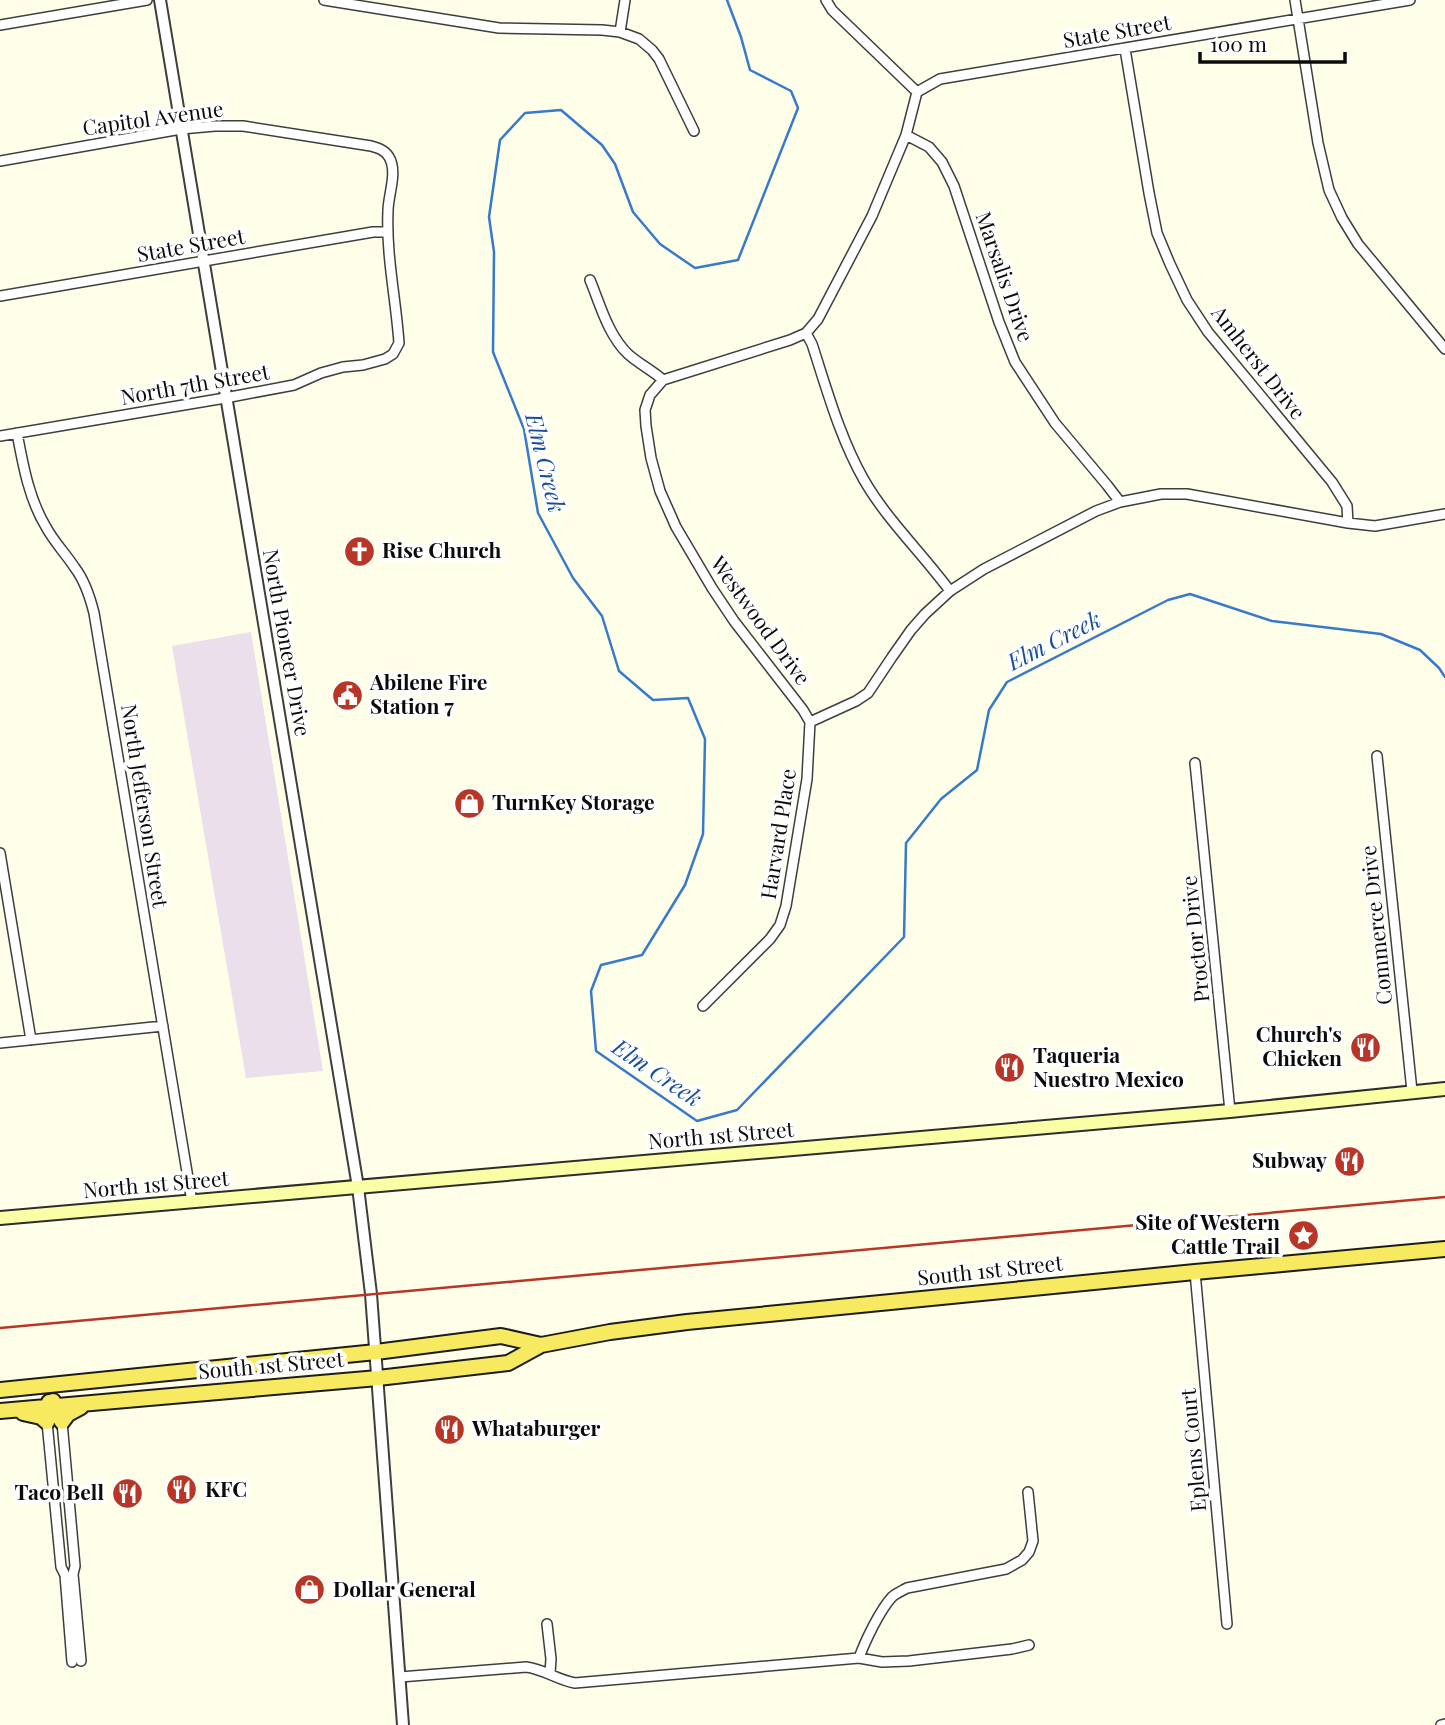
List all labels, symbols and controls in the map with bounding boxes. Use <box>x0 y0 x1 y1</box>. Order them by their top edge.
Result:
street label: State Street <box>1061 7 1173 53</box>
scale bar <box>1200 21 1345 65</box>
text: 100 m <box>1210 29 1267 57</box>
street label: Capitol Avenue <box>81 93 225 141</box>
street label: Marsalis Drive <box>971 207 1041 345</box>
street label: State Street <box>135 221 247 267</box>
street label: Amherst Drive <box>1206 298 1313 424</box>
street label: North 7th Street <box>118 356 272 410</box>
water label: Elm Creek <box>519 409 574 516</box>
church icon: Rise Church <box>342 534 376 568</box>
place label: Rise Church <box>382 535 502 563</box>
street label: North Pioneer Drive <box>258 547 318 738</box>
street label: Westwood Drive <box>705 549 818 690</box>
water label: Elm Creek <box>1000 603 1106 677</box>
place label: Abilene Fire Station 7 <box>369 667 487 719</box>
public building icon: Abilene Fire Station 7 <box>330 678 364 712</box>
street label: North Jefferson Street <box>116 702 176 910</box>
street label: Harvard Place <box>753 766 801 901</box>
shop icon: TurnKey Storage <box>452 786 486 820</box>
place label: TurnKey Storage <box>492 787 655 815</box>
street label: Commerce Drive <box>1353 844 1397 1006</box>
street label: Proctor Drive <box>1173 874 1215 1004</box>
place label: Church's Chicken <box>1256 1019 1342 1071</box>
water label: Elm Creek <box>606 1030 709 1113</box>
restaurant icon: Church's Chicken <box>1348 1030 1382 1064</box>
place label: Taqueria Nuestro Mexico <box>1033 1040 1184 1092</box>
restaurant icon: Taqueria Nuestro Mexico <box>993 1051 1027 1085</box>
street label: North 1st Street <box>647 1114 795 1154</box>
restaurant icon: Subway <box>1333 1144 1367 1178</box>
place label: Subway <box>1252 1145 1327 1173</box>
street label: North 1st Street <box>82 1163 230 1203</box>
place label: Site of Western Cattle Trail <box>1135 1207 1280 1259</box>
place icon: Site of Western Cattle Trail <box>1286 1218 1320 1252</box>
street label: South 1st Street <box>916 1247 1064 1291</box>
street label: South 1st Street <box>197 1344 345 1384</box>
street label: Eplens Court <box>1173 1387 1211 1513</box>
restaurant icon: Whataburger <box>432 1412 466 1446</box>
place label: Whataburger <box>471 1413 600 1441</box>
restaurant icon: KFC <box>165 1473 199 1507</box>
place label: KFC <box>205 1474 247 1502</box>
restaurant icon: Taco Bell <box>110 1476 144 1510</box>
place label: Taco Bell <box>15 1477 104 1505</box>
shop icon: Dollar General <box>293 1573 327 1607</box>
place label: Dollar General <box>333 1574 476 1602</box>

